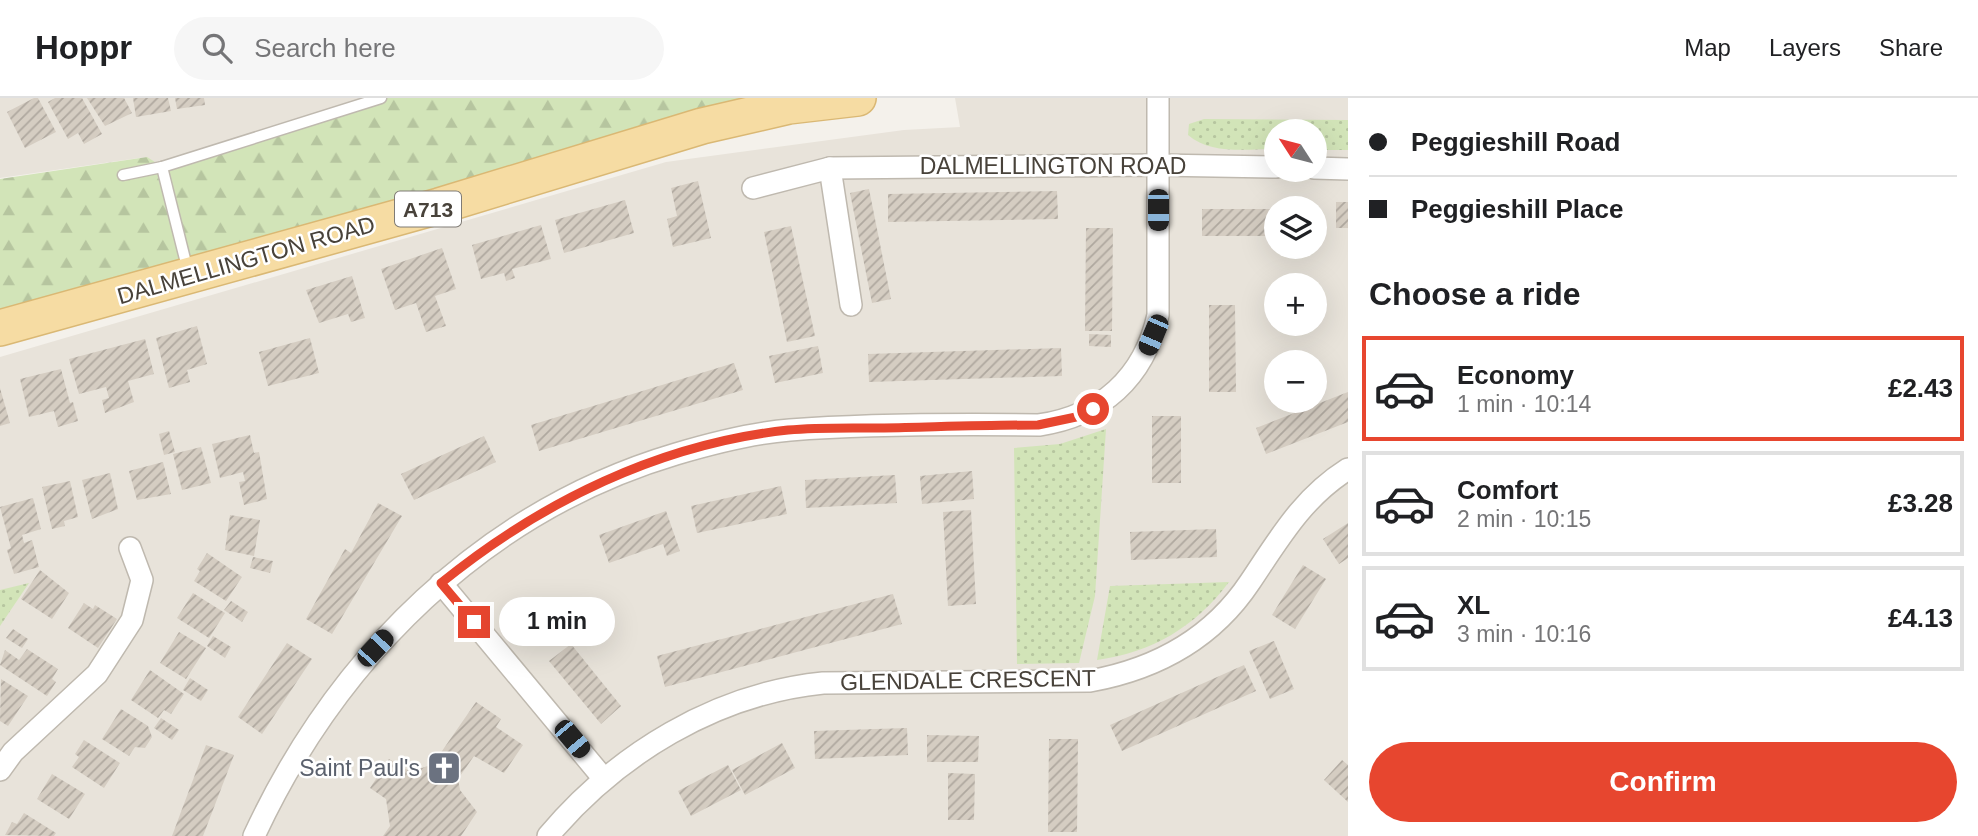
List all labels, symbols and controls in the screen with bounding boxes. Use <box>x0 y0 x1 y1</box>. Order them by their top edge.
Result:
search box <box>174 17 664 80</box>
text: Hoppr <box>35 29 132 66</box>
icon: search <box>198 29 236 67</box>
text: Search here <box>254 33 396 63</box>
text: Map <box>1684 34 1731 61</box>
text: Layers <box>1769 34 1841 61</box>
text: Share <box>1879 34 1943 61</box>
north arrow <box>1264 119 1326 182</box>
map controls <box>1264 119 1327 413</box>
text: Peggieshill Road <box>1411 127 1621 157</box>
street label: DALMELLINGTON ROAD <box>920 153 1186 179</box>
car <box>1148 189 1169 231</box>
road number: A713 <box>395 192 461 226</box>
text: Peggieshill Place <box>1411 194 1623 224</box>
button: layers <box>1264 196 1327 259</box>
street label: DALMELLINGTON ROAD <box>114 211 378 309</box>
button: + <box>1264 273 1327 336</box>
text: Choose a ride <box>1369 276 1581 312</box>
car <box>1136 312 1171 358</box>
button: − <box>1264 350 1327 413</box>
icon: car <box>1373 357 1436 420</box>
text: Economy <box>1457 360 1574 390</box>
text: £2.43 <box>1888 373 1953 403</box>
text: 1 min · 10:14 <box>1457 391 1591 417</box>
route start <box>1077 393 1109 425</box>
icon: car <box>1373 472 1436 535</box>
text: Comfort <box>1457 475 1558 505</box>
text: £3.28 <box>1888 488 1953 518</box>
text: 2 min · 10:15 <box>1457 506 1591 532</box>
icon: car <box>1373 587 1436 650</box>
text: XL <box>1457 590 1490 620</box>
callout: 1 min <box>498 598 614 646</box>
text: £4.13 <box>1888 603 1953 633</box>
route end <box>458 606 490 638</box>
text: 1 min <box>527 608 587 634</box>
text: 3 min · 10:16 <box>1457 621 1591 647</box>
car <box>353 625 398 671</box>
street label: GLENDALE CRESCENT <box>840 665 1096 695</box>
car <box>551 716 594 762</box>
button: Confirm <box>1369 742 1957 822</box>
church icon: Saint Paul's <box>425 749 463 787</box>
place label: Saint Paul's <box>299 755 420 781</box>

